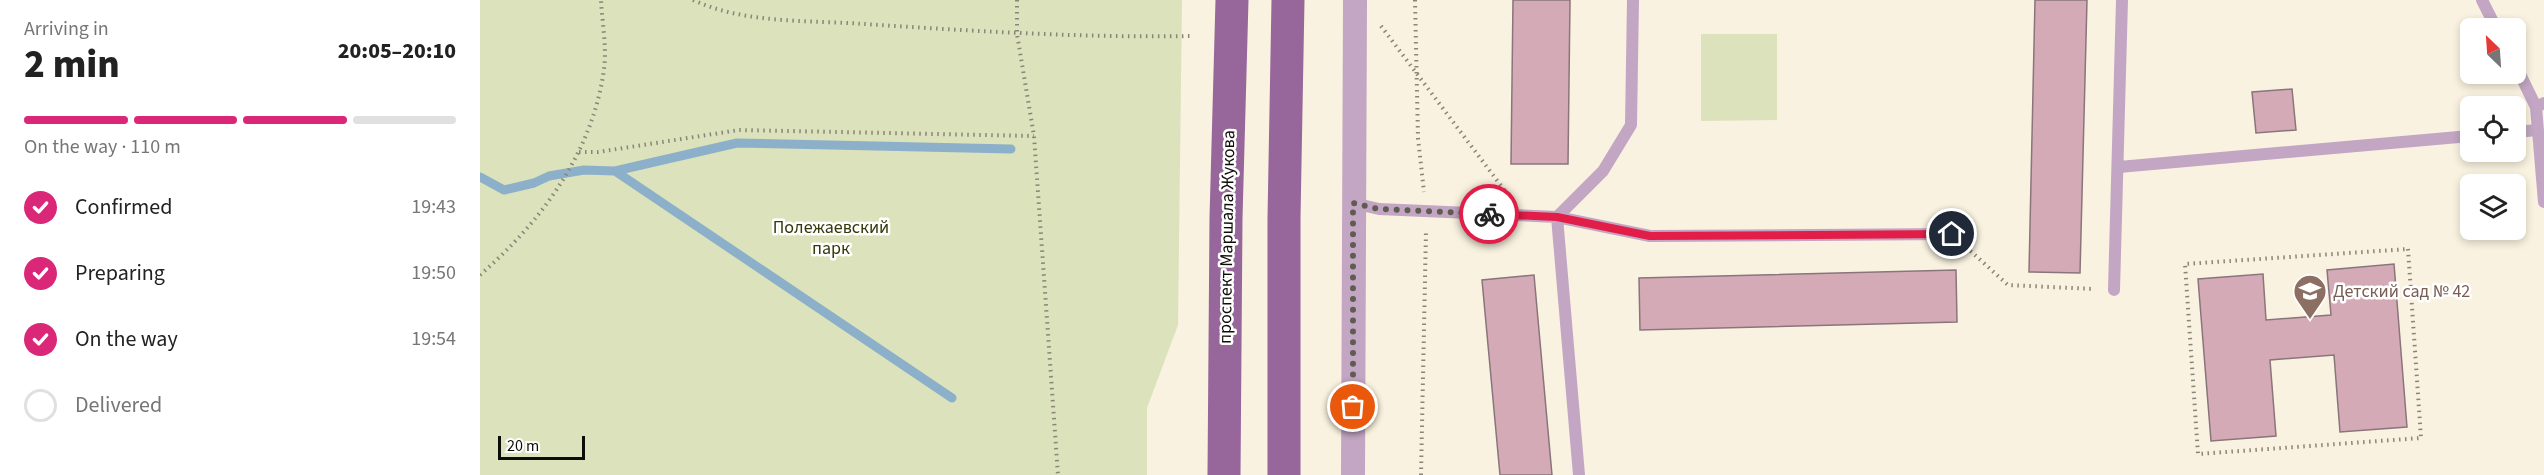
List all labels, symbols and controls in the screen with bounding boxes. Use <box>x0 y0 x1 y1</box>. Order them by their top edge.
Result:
text: Arriving in <box>24 15 109 43</box>
north arrow <box>2460 18 2526 84</box>
map controls <box>2460 18 2526 240</box>
text: 20:05–20:10 <box>338 35 456 67</box>
text: 2 min <box>24 37 120 93</box>
button: locate <box>2460 96 2526 162</box>
street label: проспект Маршала Жукова <box>1213 130 1241 344</box>
text: On the way · 110 m <box>24 133 181 161</box>
button: layers <box>2460 174 2526 240</box>
courier <box>1459 184 1519 244</box>
icon: check <box>24 191 57 224</box>
text: Confirmed <box>75 191 172 223</box>
text: 19:43 <box>411 193 456 221</box>
icon: bike <box>1473 198 1506 231</box>
pin <box>1926 208 1977 259</box>
park label: Полежаевский парк <box>773 215 889 261</box>
icon: home <box>1935 217 1968 250</box>
icon: check <box>24 257 57 290</box>
text: Preparing <box>75 257 165 289</box>
text: 19:50 <box>411 259 456 287</box>
school or university icon: Детский сад № 42 <box>2292 273 2328 320</box>
place label: Детский сад № 42 <box>2333 279 2470 304</box>
icon: check <box>24 323 57 356</box>
text: On the way <box>75 323 178 355</box>
text: 19:54 <box>411 325 456 353</box>
pin <box>1327 381 1378 432</box>
text: Delivered <box>75 389 162 421</box>
icon: bag <box>1336 390 1369 423</box>
scale bar <box>498 433 585 460</box>
text: 20 m <box>507 435 539 457</box>

